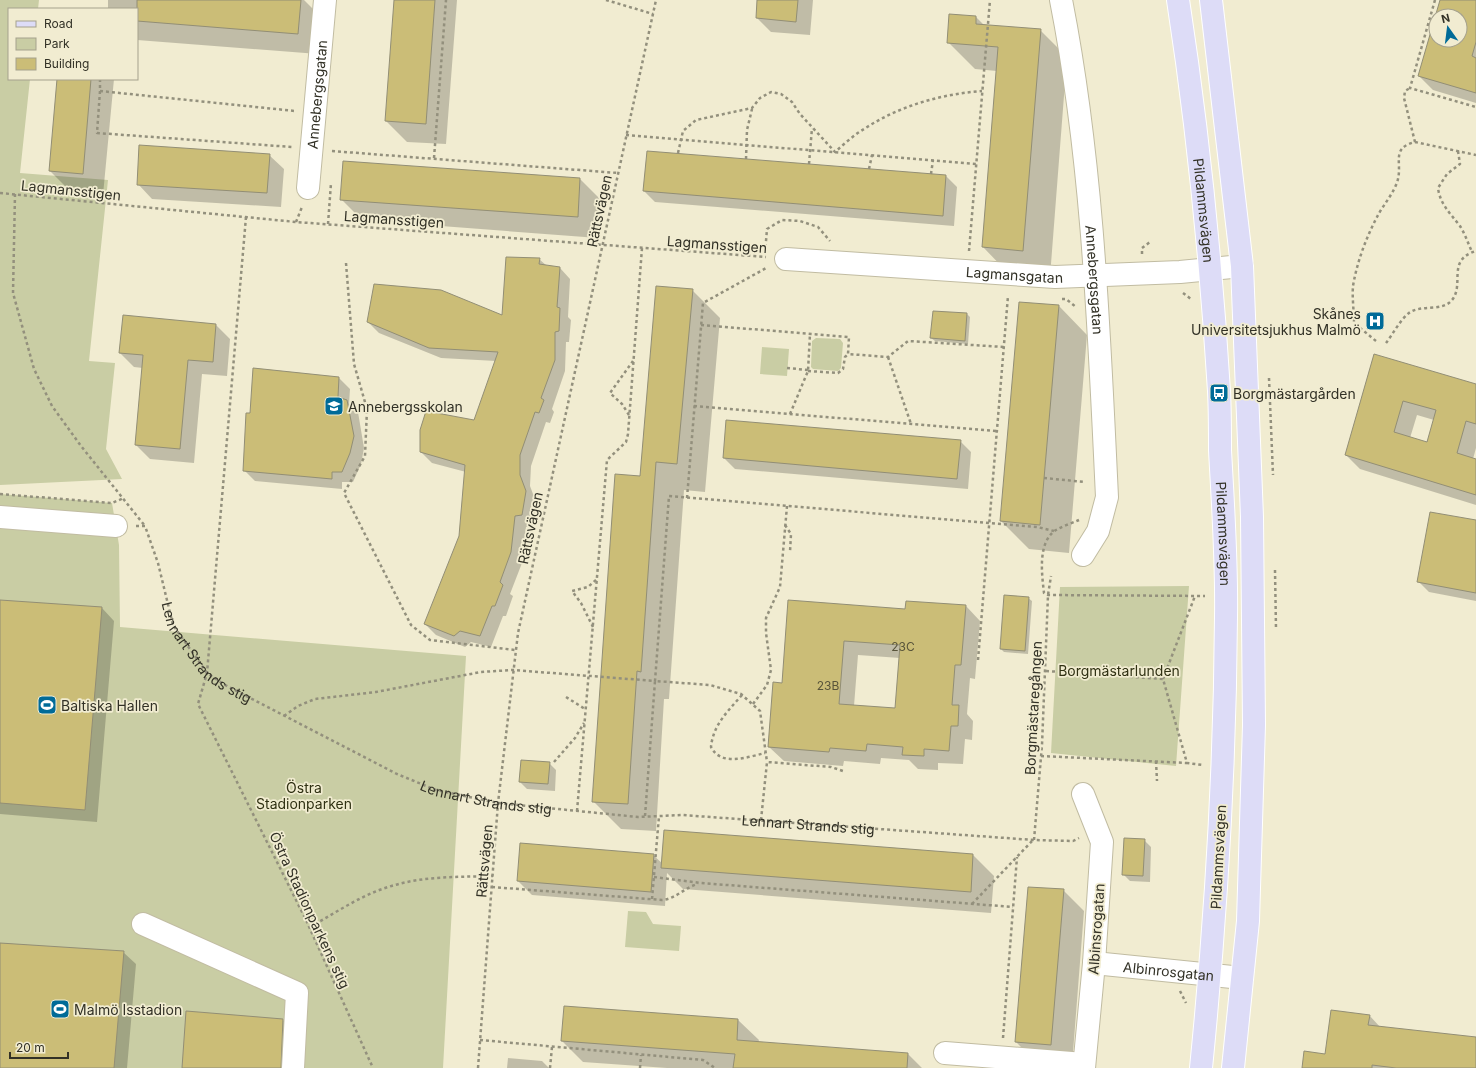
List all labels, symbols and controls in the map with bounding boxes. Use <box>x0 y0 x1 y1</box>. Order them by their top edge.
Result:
legend <box>8 8 138 80</box>
north arrow <box>1428 8 1468 48</box>
text: N <box>1440 10 1451 26</box>
text: Road <box>44 16 73 31</box>
text: Park <box>44 36 70 51</box>
street label: Annebergsgatan <box>303 39 330 150</box>
text: Building <box>44 56 89 71</box>
street label: Pildammsvägen <box>1191 157 1218 263</box>
street label: Rättsvägen <box>583 173 615 249</box>
street label: Lagmansstigen <box>20 176 122 204</box>
street label: Lagmansstigen <box>343 207 445 231</box>
street label: Annebergsgatan <box>1083 224 1107 335</box>
street label: Lagmansstigen <box>666 232 768 256</box>
street label: Lagmansgatan <box>965 263 1063 285</box>
place label: Skånes Universitetsjukhus Malmö <box>1191 305 1361 338</box>
hospital icon: Skånes Universitetsjukhus Malmö <box>1364 310 1386 332</box>
bus stop icon: Borgmästargården <box>1208 382 1230 404</box>
place label: Borgmästargården <box>1233 385 1356 402</box>
school or university icon: Annebergsskolan <box>323 395 345 417</box>
place label: Annebergsskolan <box>348 398 463 415</box>
street label: Pildammsvägen <box>1213 481 1235 586</box>
street label: Rättsvägen <box>514 490 546 566</box>
street label: Lennart Strands stig <box>159 600 255 706</box>
house number: 23C <box>891 639 915 654</box>
street label: Borgmästaregången <box>1021 641 1045 775</box>
park label: Borgmästarlunden <box>1058 662 1180 679</box>
house number: 23B <box>817 678 839 693</box>
sports icon: Baltiska Hallen <box>36 694 58 716</box>
place label: Baltiska Hallen <box>61 697 158 714</box>
street label: Lennart Strands stig <box>418 776 553 817</box>
park label: Östra Stadionparken <box>256 779 352 812</box>
street label: Pildammsvägen <box>1207 804 1229 910</box>
street label: Lennart Strands stig <box>741 811 875 837</box>
street label: Rättsvägen <box>472 824 496 898</box>
street label: Östra Stadionparkens stig <box>266 829 354 991</box>
street label: Albinsrogatan <box>1084 883 1108 975</box>
street label: Albinrosgatan <box>1122 957 1215 984</box>
sports icon: Malmö Isstadion <box>49 998 71 1020</box>
place label: Malmö Isstadion <box>74 1001 182 1018</box>
scale bar <box>10 1034 68 1060</box>
text: 20 m <box>16 1040 45 1055</box>

